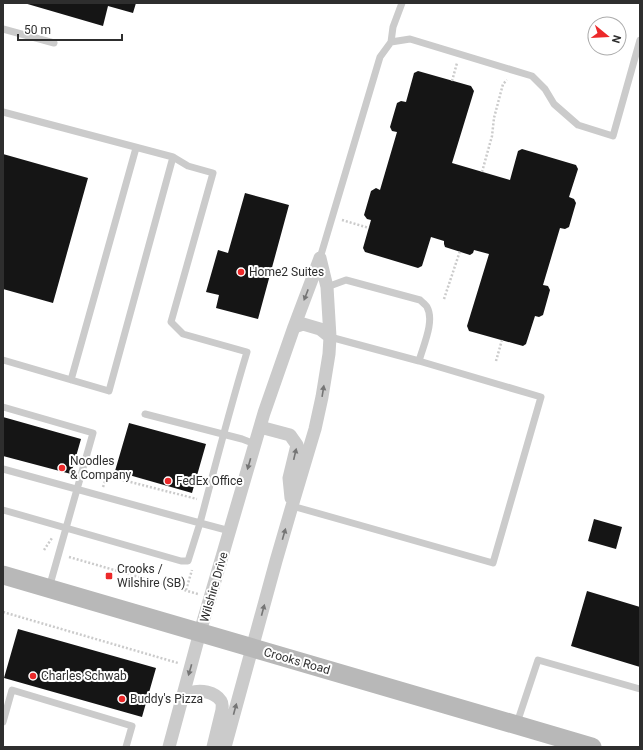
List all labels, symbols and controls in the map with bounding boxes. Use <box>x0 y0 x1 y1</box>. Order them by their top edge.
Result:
scale bar <box>18 16 122 42</box>
north arrow <box>587 16 627 56</box>
text: 50 m <box>24 23 51 37</box>
text: N <box>609 33 623 45</box>
place label: Home2 Suites <box>249 265 324 279</box>
marker: Home2 Suites <box>236 267 246 277</box>
one-way arrow <box>302 289 308 301</box>
one-way arrow <box>320 385 326 397</box>
one-way arrow <box>292 448 298 460</box>
place label: Noodles & Company <box>70 454 132 482</box>
one-way arrow <box>246 458 252 470</box>
marker: Noodles & Company <box>57 463 67 473</box>
place label: FedEx Office <box>176 474 243 488</box>
marker: FedEx Office <box>163 476 173 486</box>
one-way arrow <box>281 527 287 539</box>
street label: Wilshire Drive <box>197 550 231 624</box>
place label: Crooks / Wilshire (SB) <box>117 562 185 590</box>
marker: Crooks / Wilshire (SB) <box>104 571 114 581</box>
one-way arrow <box>260 604 266 616</box>
street label: Crooks Road <box>262 645 332 677</box>
one-way arrow <box>186 664 192 676</box>
place label: Charles Schwab <box>41 669 127 683</box>
marker: Charles Schwab <box>28 671 38 681</box>
place label: Buddy's Pizza <box>130 692 203 706</box>
marker: Buddy's Pizza <box>117 694 127 704</box>
one-way arrow <box>232 703 238 715</box>

